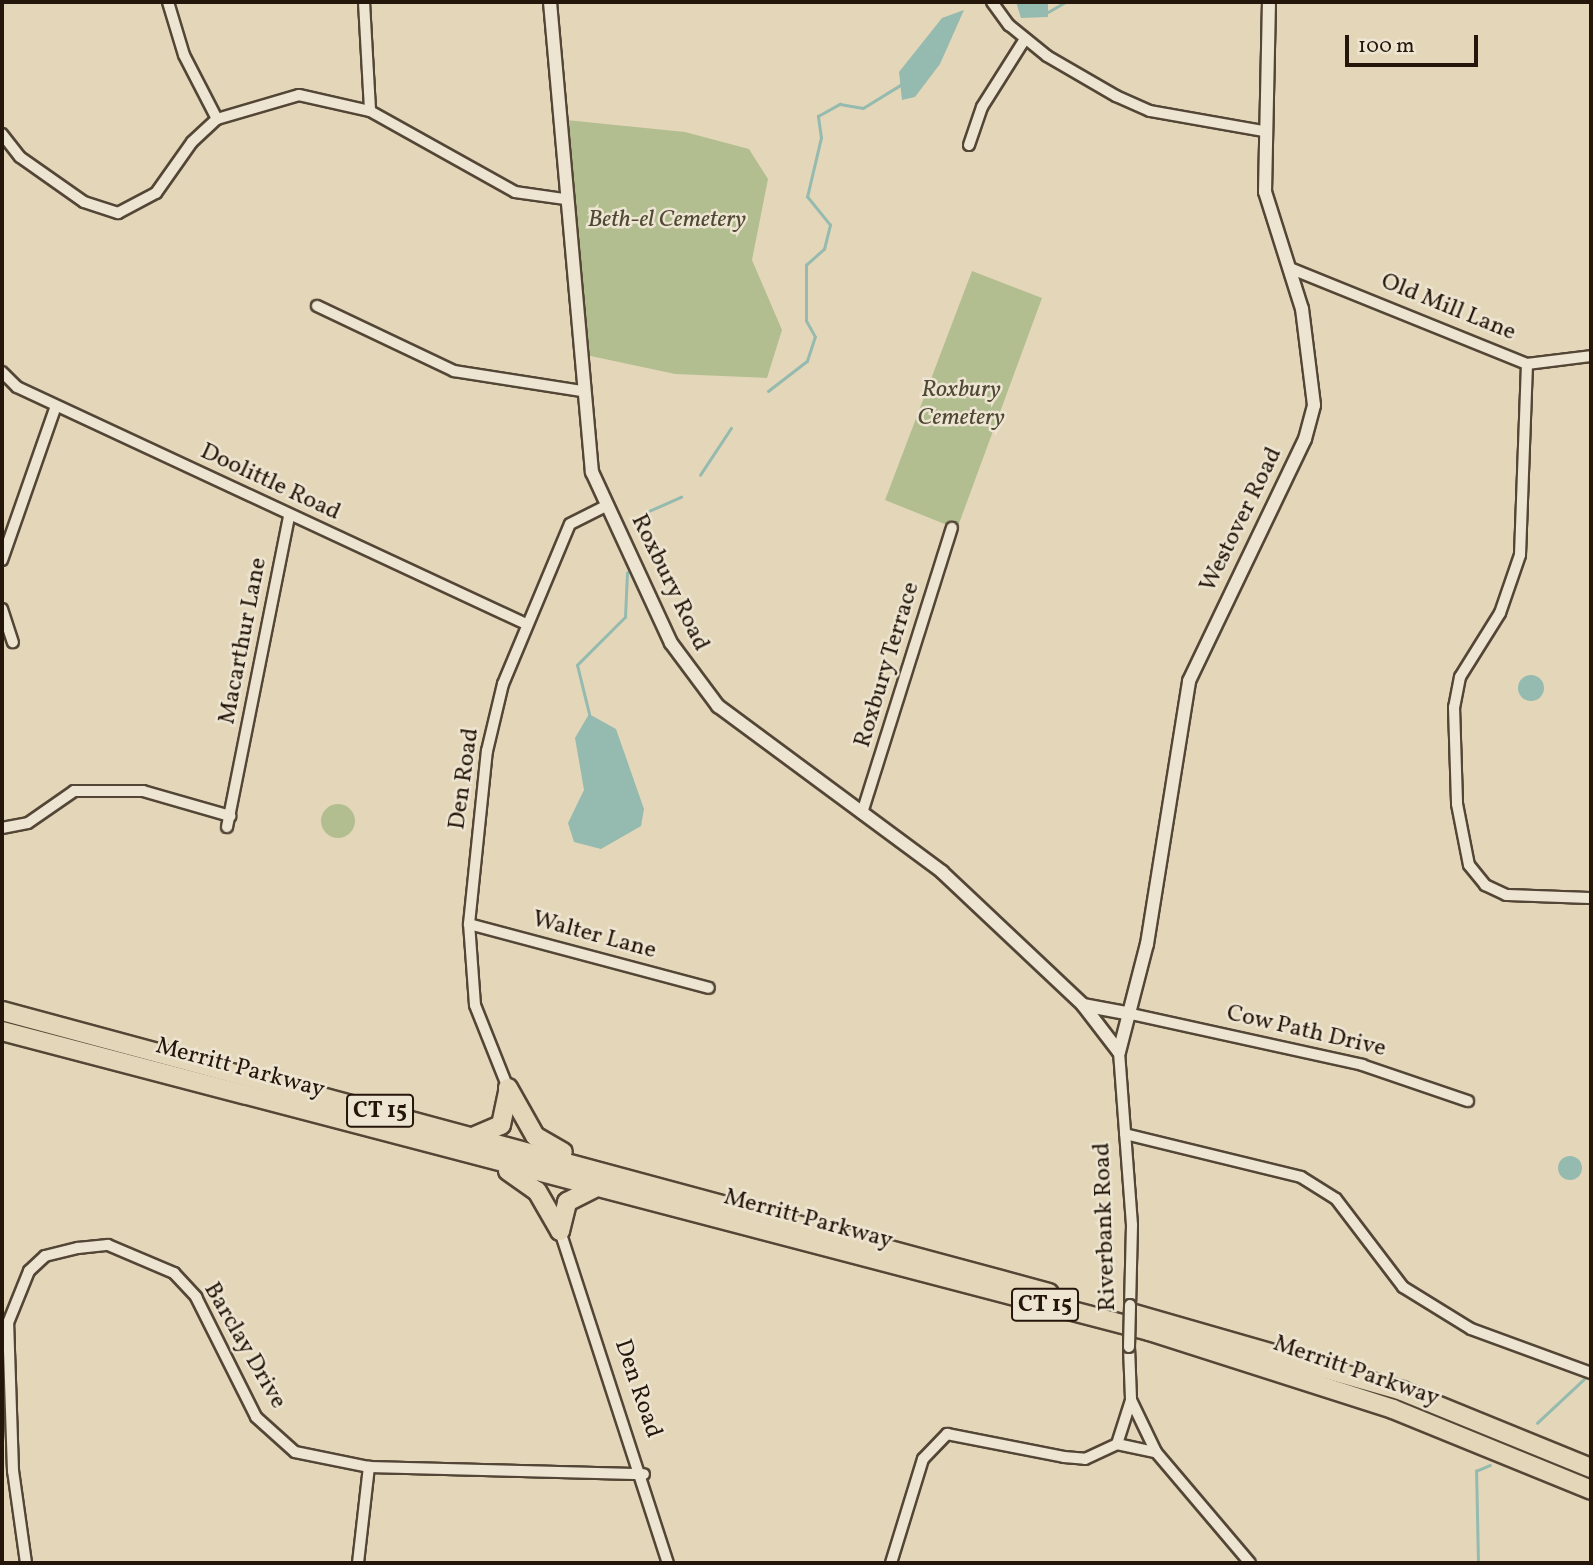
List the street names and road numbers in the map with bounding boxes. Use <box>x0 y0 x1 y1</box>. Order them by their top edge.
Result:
street label: Old Mill Lane <box>1376 268 1520 348</box>
street label: Doolittle Road <box>195 438 345 528</box>
street label: Westover Road <box>1195 443 1289 597</box>
street label: Roxbury Road <box>623 510 715 656</box>
street label: Macarthur Lane <box>214 555 274 727</box>
street label: Roxbury Terrace <box>849 578 927 752</box>
street label: Den Road <box>444 726 486 832</box>
street label: Walter Lane <box>529 906 659 966</box>
street label: Cow Path Drive <box>1223 1000 1389 1064</box>
street label: Merritt Parkway <box>152 1033 328 1105</box>
road number: CT 15 <box>345 1092 415 1130</box>
street label: Riverbank Road <box>1089 1142 1123 1312</box>
street label: Merritt Parkway <box>720 1184 896 1256</box>
street label: Barclay Drive <box>196 1277 292 1415</box>
road number: CT 15 <box>1010 1286 1080 1324</box>
street label: Merritt Parkway <box>1269 1330 1443 1414</box>
street label: Den Road <box>607 1336 667 1442</box>

